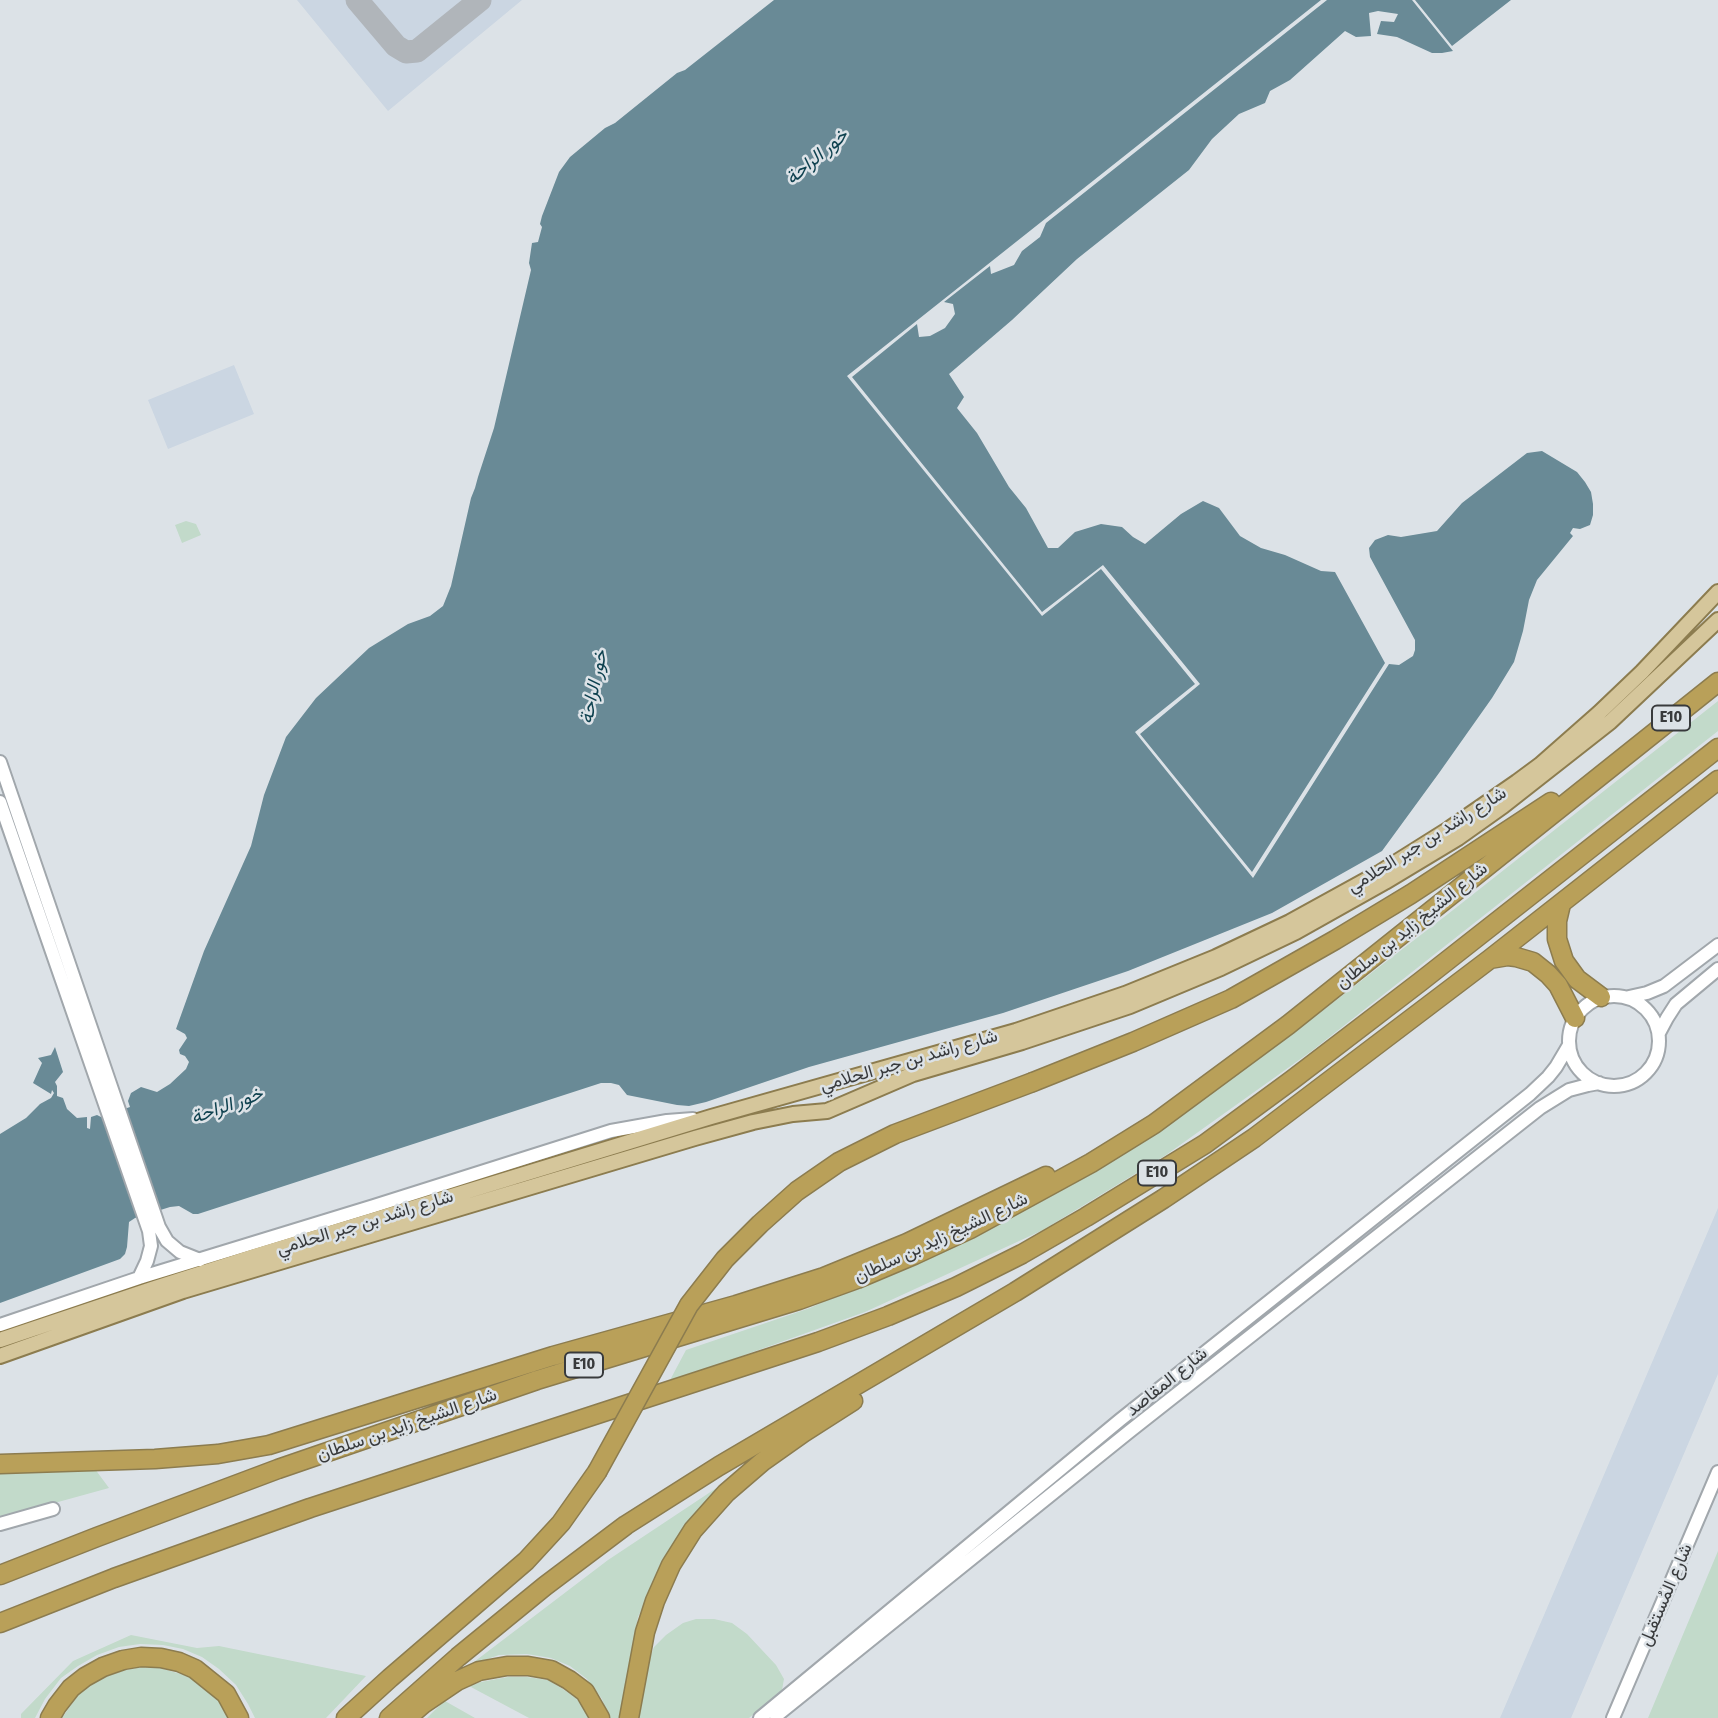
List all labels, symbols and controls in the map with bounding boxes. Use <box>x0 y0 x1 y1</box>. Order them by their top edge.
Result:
water label: خور الراحة <box>781 124 853 190</box>
water label: خور الراحة <box>575 648 613 726</box>
road number: E10 <box>1652 706 1690 730</box>
street label: شارع راشد بن جبر الحلامي <box>1343 782 1511 898</box>
street label: شارع الشيخ زايد بن سلطان <box>1332 858 1492 994</box>
street label: شارع راشد بن جبر الحلامي <box>818 1025 1000 1097</box>
water label: خور الراحة <box>188 1082 266 1130</box>
road number: E10 <box>1138 1161 1176 1186</box>
street label: شارع راشد بن جبر الحلامي <box>274 1186 456 1260</box>
street label: شارع الشيخ زايد بن سلطان <box>851 1188 1031 1288</box>
street label: شارع المقاصد <box>1122 1343 1212 1421</box>
road number: E10 <box>565 1352 603 1378</box>
street label: شارع الشيخ زايد بن سلطان <box>314 1384 500 1466</box>
street label: شارع المُستقبل <box>1635 1540 1697 1650</box>

